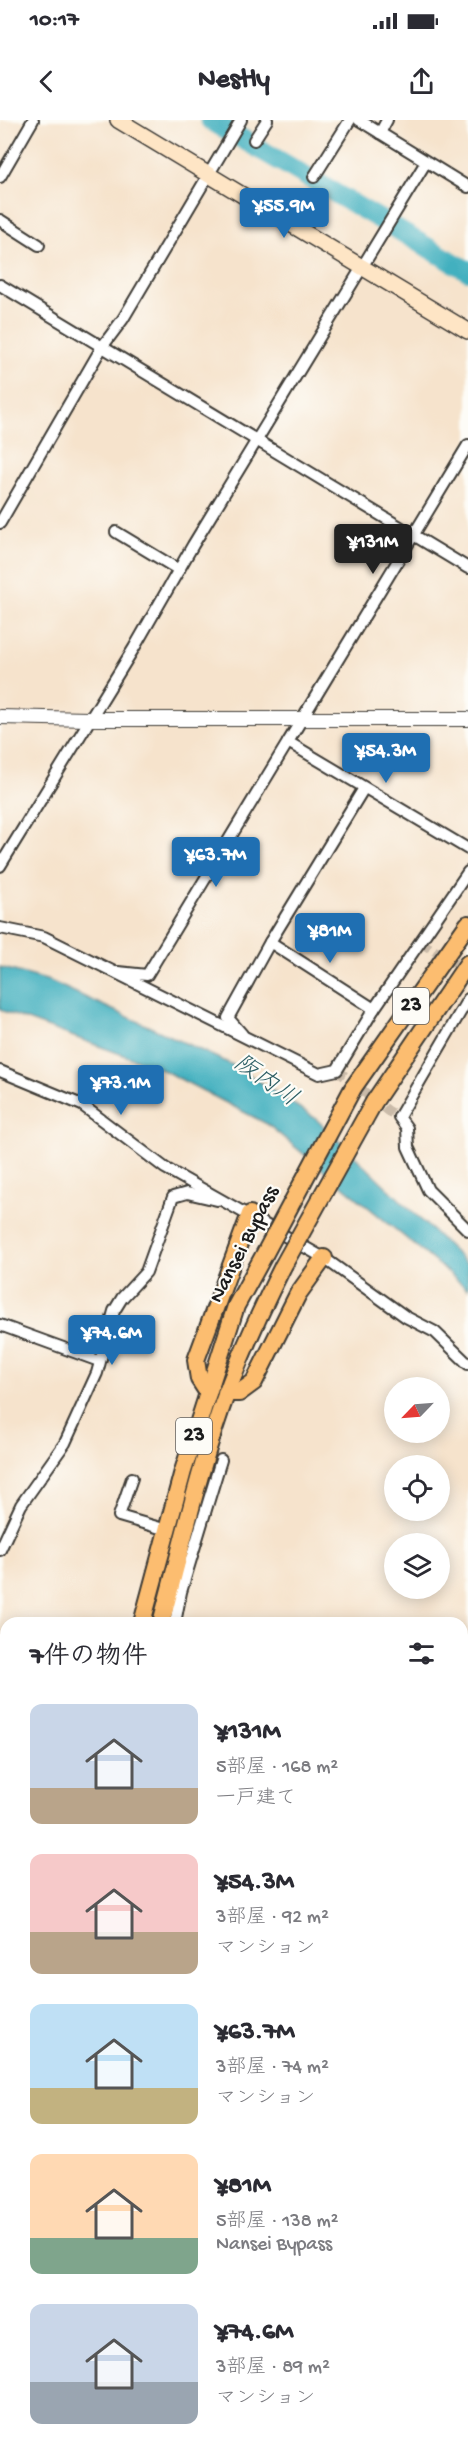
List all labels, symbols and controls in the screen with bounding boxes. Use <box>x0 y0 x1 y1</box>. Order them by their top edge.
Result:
text: 10:17 <box>30 8 79 34</box>
icon: back <box>30 65 63 98</box>
text: Nestly <box>198 65 270 97</box>
icon: share <box>405 65 438 98</box>
pin: ¥55.9M <box>235 188 333 239</box>
text: ¥55.9M <box>254 196 314 219</box>
pin: ¥131M <box>331 524 415 575</box>
text: ¥131M <box>348 532 398 555</box>
pin: ¥54.3M <box>337 733 435 784</box>
text: ¥54.3M <box>356 741 416 764</box>
pin: ¥63.7M <box>167 837 265 888</box>
text: ¥63.7M <box>186 845 246 868</box>
pin: ¥81M <box>294 913 366 964</box>
text: ¥81M <box>309 921 351 944</box>
road number: 23 <box>393 988 429 1024</box>
water label: 阪内川 <box>227 1049 303 1115</box>
pin: ¥73.1M <box>72 1065 170 1116</box>
text: ¥73.1M <box>92 1073 150 1096</box>
street label: Nansei Bypass <box>204 1181 286 1308</box>
pin: ¥74.6M <box>63 1315 161 1366</box>
text: ¥74.6M <box>82 1323 142 1346</box>
north arrow <box>384 1377 450 1443</box>
map controls <box>384 1377 450 1599</box>
road number: 23 <box>176 1418 212 1454</box>
button: locate <box>384 1455 450 1521</box>
button: layers <box>384 1533 450 1599</box>
icon: filters <box>405 1637 438 1670</box>
text: 7件の物件 <box>30 1643 148 1674</box>
text: ¥131M <box>216 1718 281 1749</box>
icon: home <box>78 1728 150 1800</box>
text: 5部屋 · 168 m² <box>216 1757 338 1780</box>
text: 一戸建て <box>216 1788 296 1811</box>
text: ¥54.3M <box>216 1868 294 1899</box>
icon: home <box>78 1878 150 1950</box>
text: 3部屋 · 92 m² <box>216 1907 329 1930</box>
text: マンション <box>216 1938 315 1961</box>
text: ¥63.7M <box>216 2018 294 2049</box>
icon: home <box>78 2028 150 2100</box>
text: 3部屋 · 74 m² <box>216 2057 329 2080</box>
text: マンション <box>216 2088 315 2111</box>
text: ¥81M <box>216 2172 271 2203</box>
icon: home <box>78 2178 150 2250</box>
text: 5部屋 · 138 m² <box>216 2211 339 2234</box>
text: Nansei Bypass <box>216 2234 332 2257</box>
text: ¥74.6M <box>216 2318 293 2349</box>
icon: home <box>78 2328 150 2400</box>
text: 3部屋 · 89 m² <box>216 2357 330 2380</box>
text: マンション <box>216 2388 315 2411</box>

